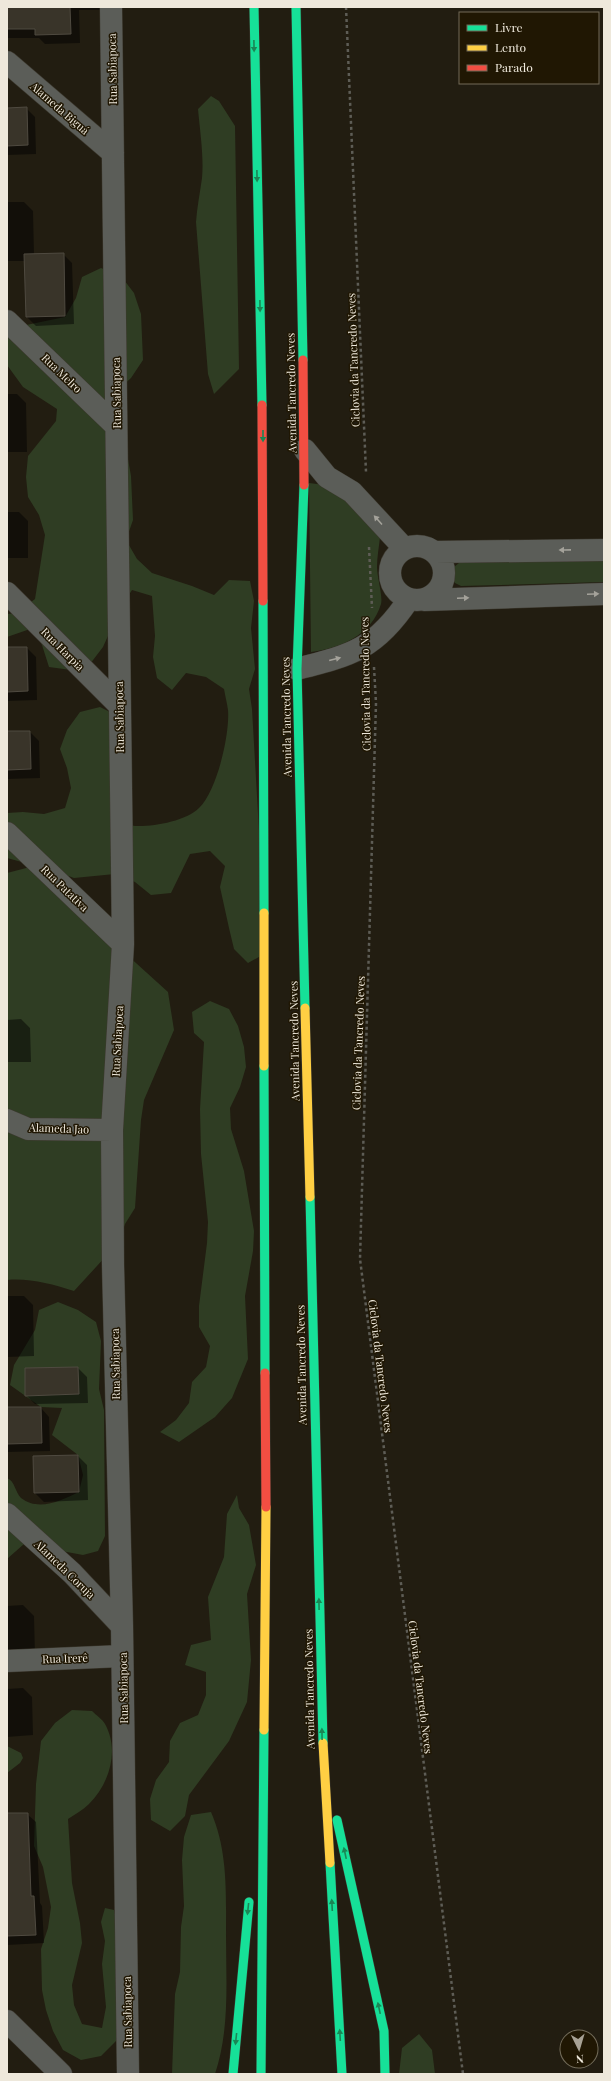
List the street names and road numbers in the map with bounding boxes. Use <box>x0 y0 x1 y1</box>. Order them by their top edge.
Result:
street label: Rua Sabiapoca <box>104 33 120 105</box>
street label: Alameda Biguá <box>27 78 93 138</box>
street label: Ciclovia da Tancredo Neves <box>343 293 363 427</box>
street label: Avenida Tancredo Neves <box>282 333 300 454</box>
street label: Rua Melro <box>39 350 85 396</box>
street label: Rua Sabiapoca <box>108 357 124 429</box>
street label: Ciclovia da Tancredo Neves <box>356 617 374 751</box>
street label: Rua Harpia <box>38 624 88 674</box>
street label: Avenida Tancredo Neves <box>277 657 295 778</box>
street label: Rua Sabiapoca <box>111 681 127 753</box>
street label: Rua Patativa <box>38 862 92 915</box>
street label: Ciclovia da Tancredo Neves <box>348 976 368 1110</box>
street label: Avenida Tancredo Neves <box>285 981 303 1102</box>
street label: Rua Sabiapoca <box>108 1005 126 1077</box>
street label: Alameda Jao <box>28 1119 89 1137</box>
street label: Ciclovia da Tancredo Neves <box>365 1298 397 1434</box>
street label: Avenida Tancredo Neves <box>292 1305 310 1426</box>
street label: Rua Sabiapoca <box>107 1328 123 1400</box>
street label: Alameda Coruja <box>31 1536 99 1602</box>
street label: Ciclovia da Tancredo Neves <box>405 1619 437 1755</box>
street label: Avenida Tancredo Neves <box>300 1629 318 1750</box>
street label: Rua Irerê <box>42 1650 89 1666</box>
street label: Rua Sabiapoca <box>115 1652 131 1724</box>
street label: Rua Sabiapoca <box>119 1976 135 2048</box>

